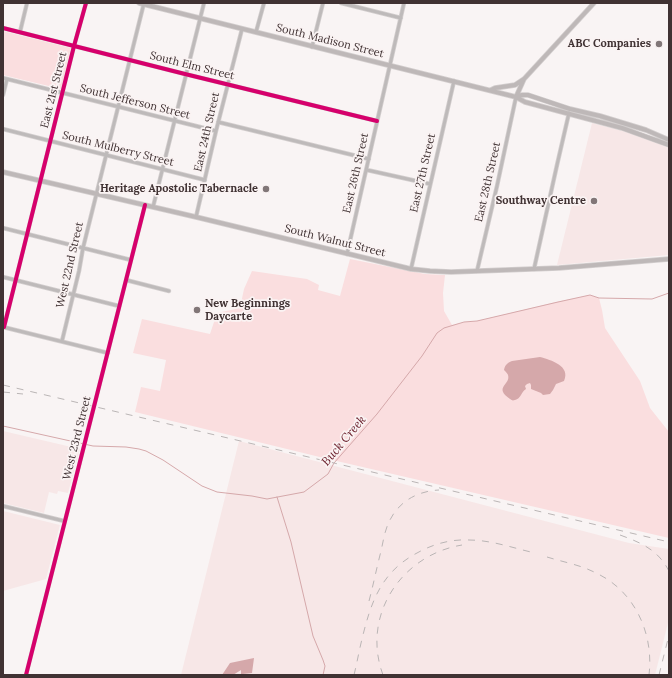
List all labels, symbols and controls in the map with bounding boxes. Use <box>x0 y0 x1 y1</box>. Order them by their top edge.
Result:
street label: South Madison Street <box>275 21 385 61</box>
place label: ABC Companies <box>568 37 651 51</box>
marker: ABC Companies <box>654 39 664 49</box>
street label: South Elm Street <box>148 49 236 83</box>
street label: East 21st Street <box>38 51 70 129</box>
street label: South Jefferson Street <box>78 82 192 122</box>
street label: East 24th Street <box>191 91 223 173</box>
street label: South Mulberry Street <box>61 129 175 169</box>
street label: East 26th Street <box>340 132 372 214</box>
street label: East 27th Street <box>407 132 439 214</box>
street label: East 28th Street <box>472 141 504 223</box>
place label: Heritage Apostolic Tabernacle <box>100 182 258 196</box>
marker: Heritage Apostolic Tabernacle <box>261 184 271 194</box>
place label: Southway Centre <box>496 194 586 208</box>
marker: Southway Centre <box>589 196 599 206</box>
street label: West 22nd Street <box>54 221 86 309</box>
street label: South Walnut Street <box>283 222 387 260</box>
place label: New Beginnings Daycarte <box>205 297 290 323</box>
marker: New Beginnings Daycarte <box>192 305 202 315</box>
street label: West 23rd Street <box>60 395 94 481</box>
water label: Buck Creek <box>319 413 369 469</box>

